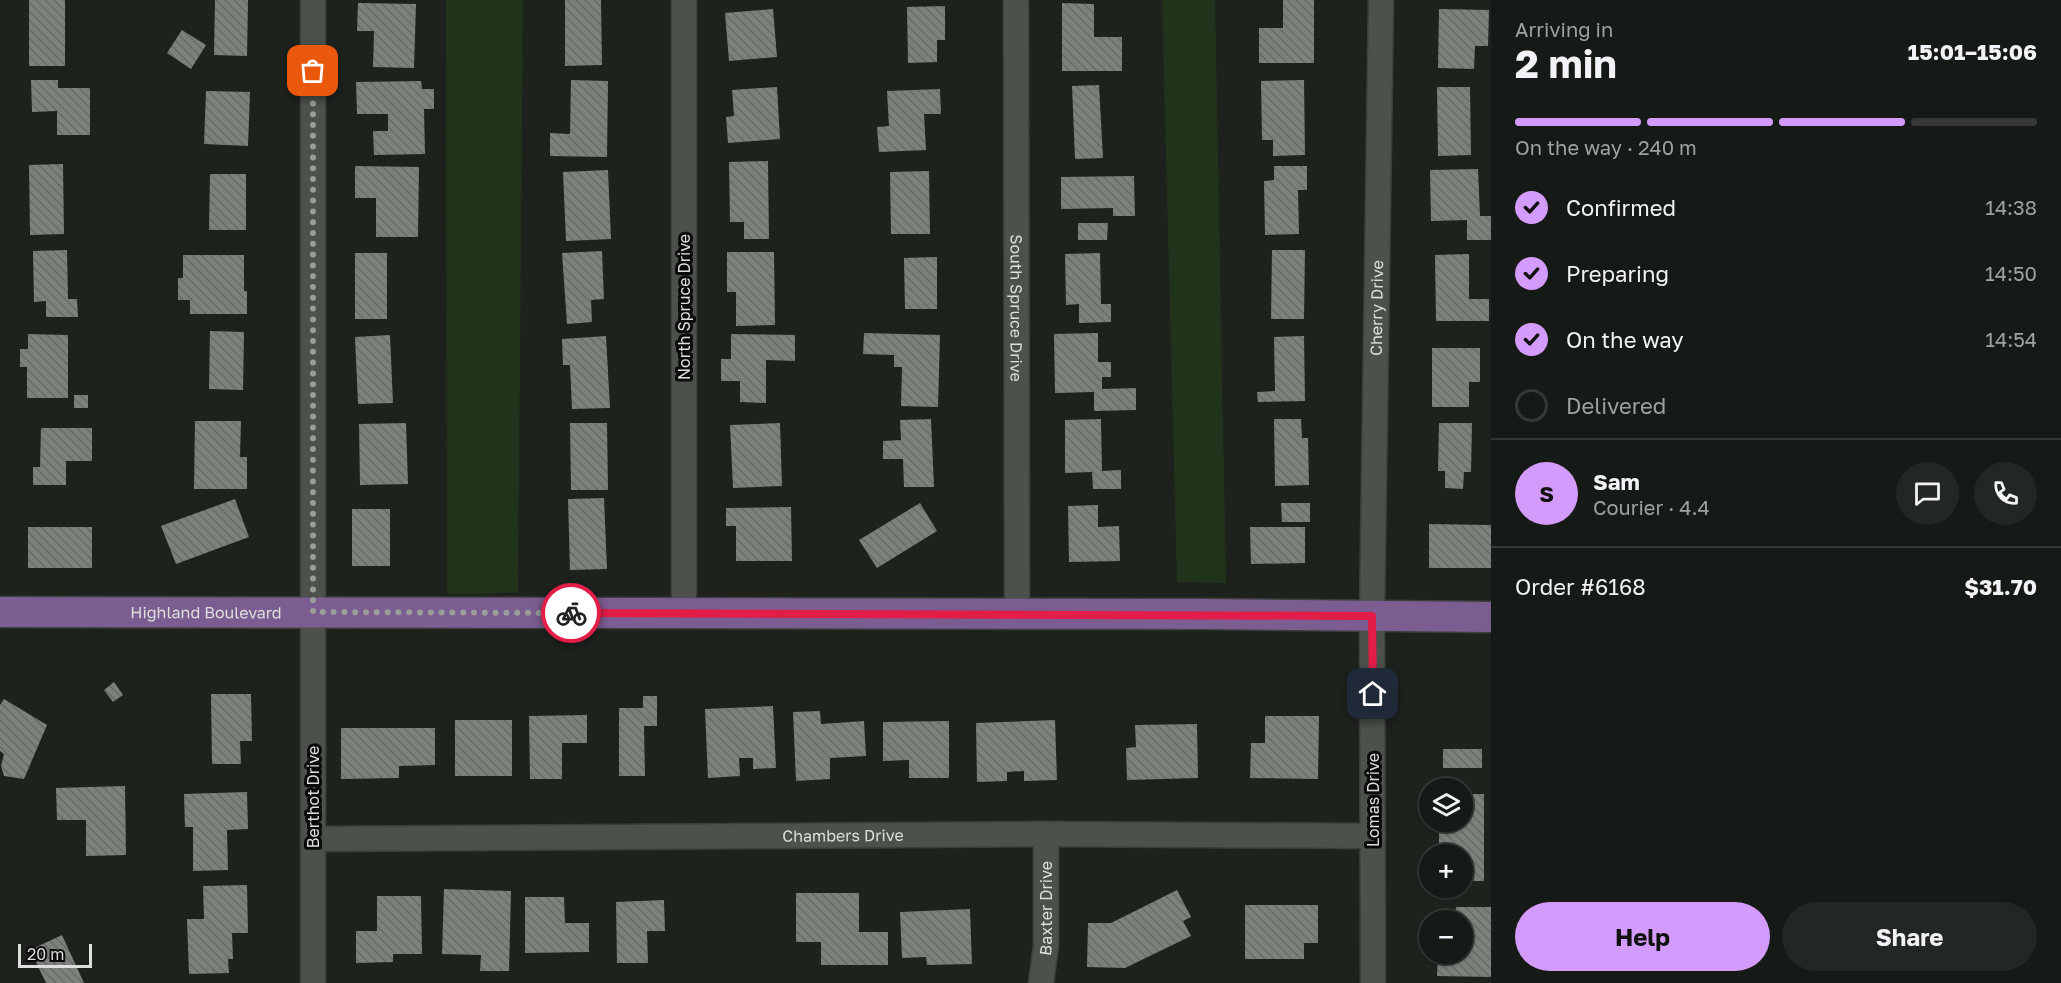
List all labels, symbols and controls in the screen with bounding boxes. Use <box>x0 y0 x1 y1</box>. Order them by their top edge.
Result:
text: Arriving in <box>1515 17 1613 41</box>
text: 15:01–15:06 <box>1908 38 2037 65</box>
text: 2 min <box>1515 40 1617 87</box>
pin <box>287 45 338 96</box>
icon: bag <box>296 54 329 87</box>
text: On the way · 240 m <box>1515 135 1697 159</box>
icon: check <box>1515 191 1548 224</box>
text: Confirmed <box>1566 194 1676 221</box>
text: 14:38 <box>1985 195 2037 219</box>
street label: North Spruce Drive <box>674 234 694 380</box>
street label: South Spruce Drive <box>1006 234 1027 382</box>
icon: check <box>1515 257 1548 290</box>
street label: Cherry Drive <box>1366 260 1387 356</box>
text: Preparing <box>1566 260 1669 287</box>
text: 14:50 <box>1985 261 2037 285</box>
icon: check <box>1515 323 1548 356</box>
text: On the way <box>1566 326 1684 353</box>
text: 14:54 <box>1985 327 2037 351</box>
text: Delivered <box>1566 392 1666 419</box>
button: chat <box>1896 462 1959 525</box>
button: phone <box>1974 462 2037 525</box>
text: Sam <box>1593 468 1640 495</box>
text: S <box>1539 480 1554 507</box>
text: Courier · 4.4 <box>1593 495 1710 519</box>
text: Order #6168 <box>1515 573 1646 600</box>
text: $31.70 <box>1964 573 2037 600</box>
courier <box>541 583 601 643</box>
icon: bike <box>555 597 588 630</box>
street label: Highland Boulevard <box>130 602 282 622</box>
pin <box>1347 668 1398 719</box>
icon: home <box>1356 677 1389 710</box>
street label: Berthot Drive <box>303 746 323 848</box>
street label: Lomas Drive <box>1363 753 1383 847</box>
map controls <box>1419 778 1473 964</box>
button: layers <box>1419 778 1473 832</box>
street label: Chambers Drive <box>782 825 904 846</box>
button: + <box>1419 844 1473 898</box>
street label: Baxter Drive <box>1035 861 1056 957</box>
button: Help <box>1515 902 1770 971</box>
button: Share <box>1782 902 2037 971</box>
button: − <box>1419 910 1473 964</box>
scale bar <box>18 941 92 968</box>
text: 20 m <box>27 944 64 964</box>

